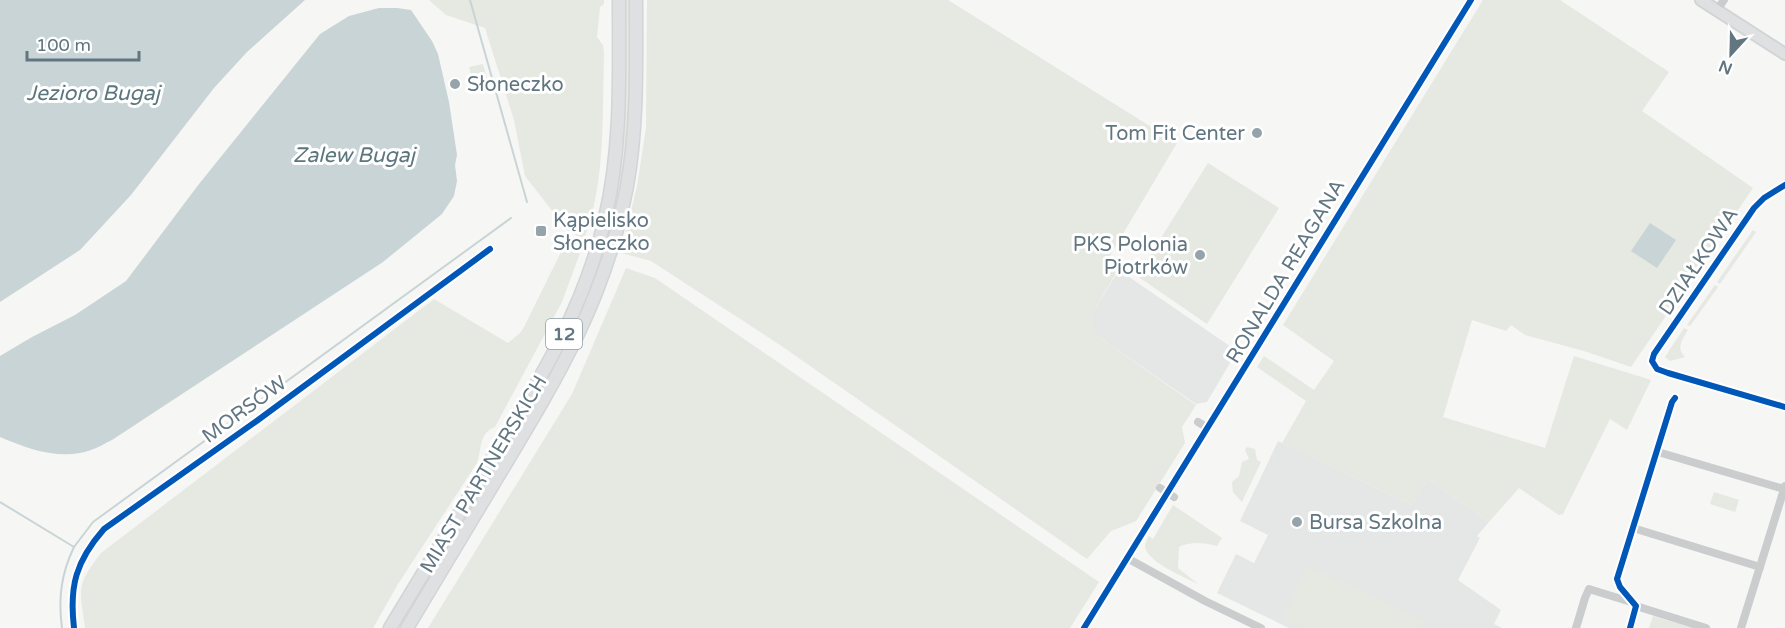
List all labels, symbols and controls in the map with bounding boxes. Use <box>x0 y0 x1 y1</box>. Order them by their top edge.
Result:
scale bar <box>27 24 140 62</box>
north arrow <box>1701 24 1761 84</box>
text: 100 m <box>36 34 91 56</box>
text: N <box>1716 55 1735 79</box>
place label: Słoneczko <box>467 73 564 97</box>
marker: Słoneczko <box>448 77 462 91</box>
water label: Jezioro Bugaj <box>26 81 162 106</box>
place label: Tom Fit Center <box>1105 122 1245 146</box>
marker: Tom Fit Center <box>1250 126 1264 140</box>
water label: Zalew Bugaj <box>293 143 418 168</box>
street label: RONALDA REAGANA <box>1221 175 1350 368</box>
street label: DZIAŁKOWA <box>1654 203 1744 320</box>
place label: Kąpielisko Słoneczko <box>553 209 650 256</box>
marker: Kąpielisko Słoneczko <box>534 224 548 238</box>
place label: PKS Polonia Piotrków <box>1073 233 1188 280</box>
marker: PKS Polonia Piotrków <box>1193 248 1207 262</box>
road number: 12 <box>546 319 582 349</box>
street label: MORSÓW <box>197 370 292 448</box>
street label: MIAST PARTNERSKICH <box>415 371 552 578</box>
place label: Bursa Szkolna <box>1309 511 1442 535</box>
marker: Bursa Szkolna <box>1290 515 1304 529</box>

